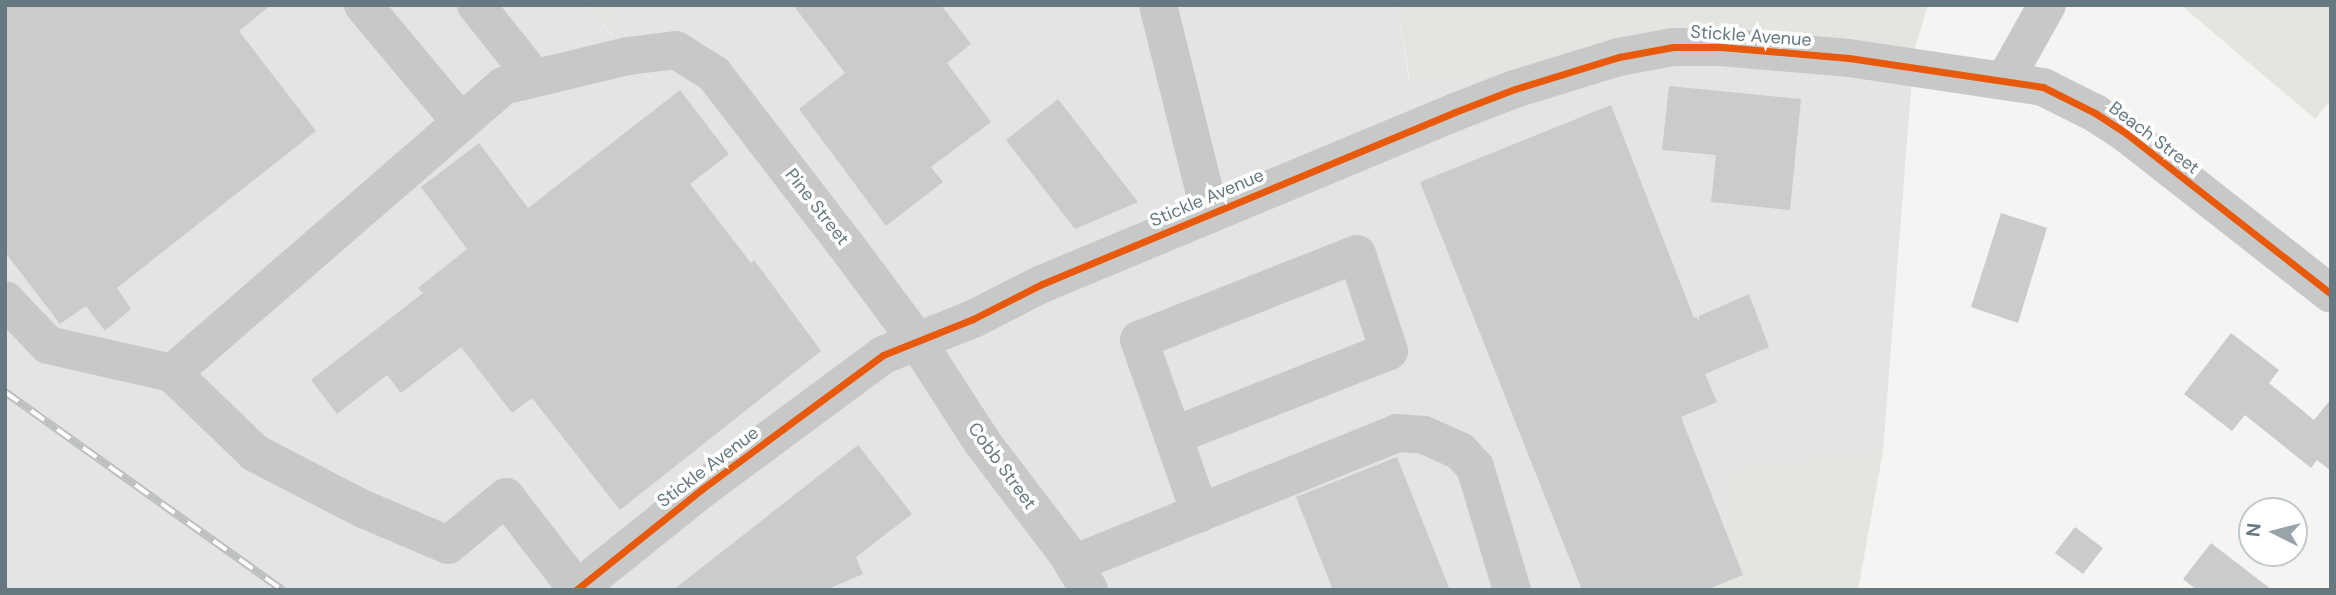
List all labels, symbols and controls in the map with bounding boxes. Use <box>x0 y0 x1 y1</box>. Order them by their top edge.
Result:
street label: Stickle Avenue <box>1690 21 1812 51</box>
street label: Beach Street <box>2105 97 2203 179</box>
street label: Pine Street <box>780 164 854 250</box>
street label: Stickle Avenue <box>1147 164 1267 232</box>
street label: Cobb Street <box>963 418 1041 514</box>
street label: Stickle Avenue <box>653 422 763 512</box>
north arrow <box>2238 497 2308 567</box>
text: N <box>2240 522 2267 538</box>

